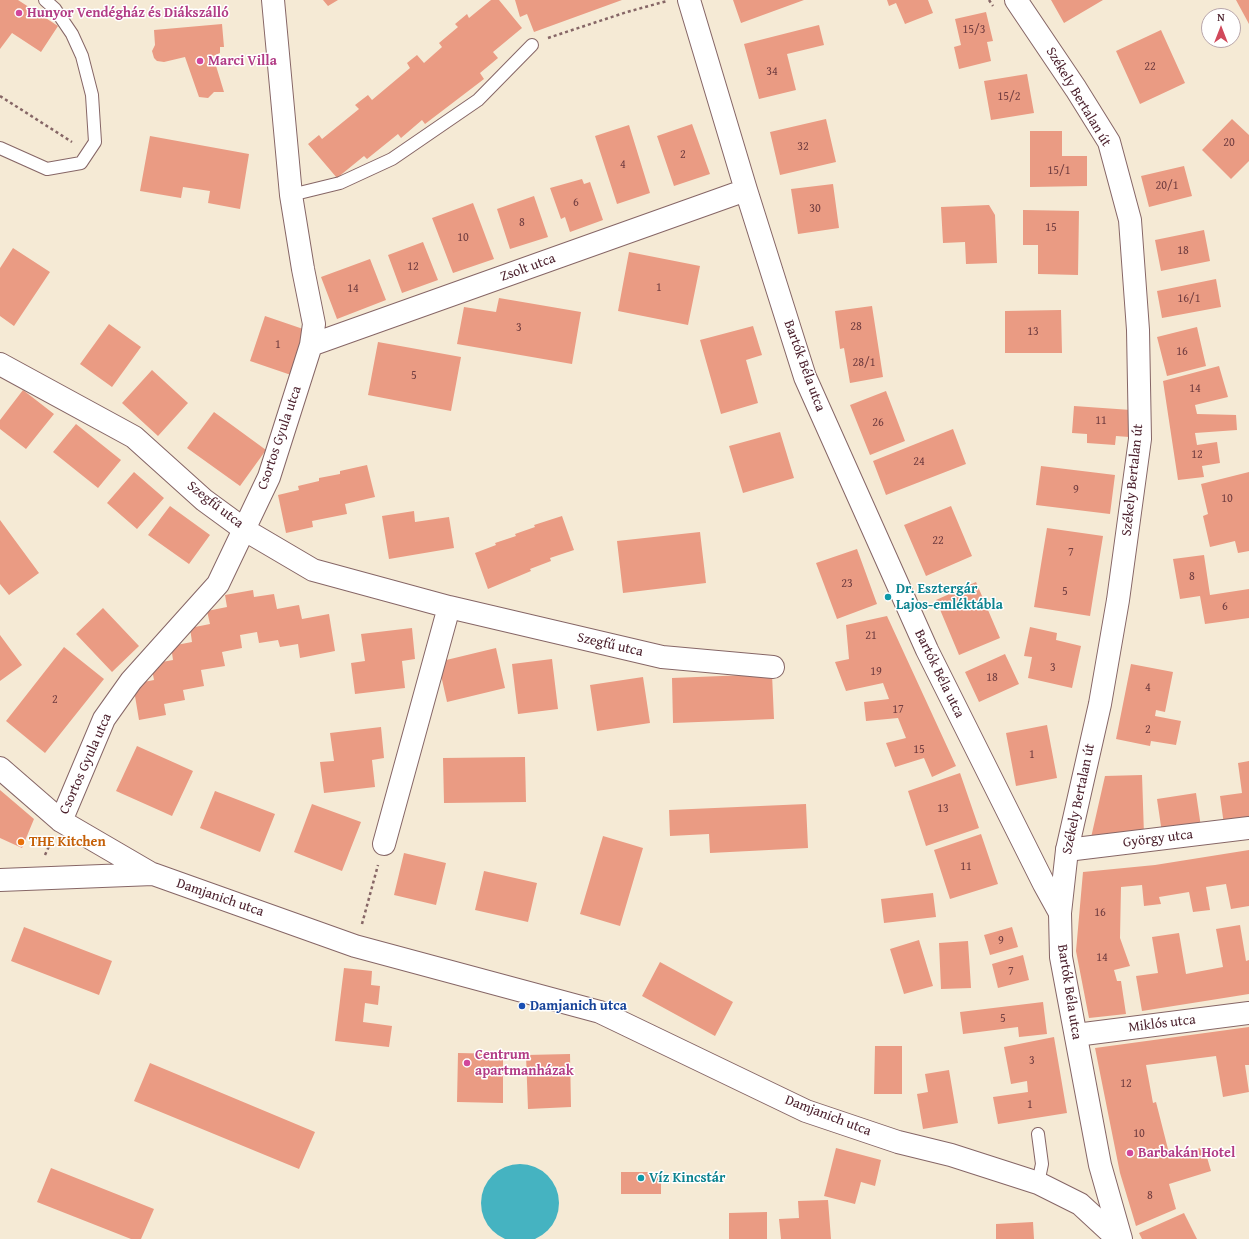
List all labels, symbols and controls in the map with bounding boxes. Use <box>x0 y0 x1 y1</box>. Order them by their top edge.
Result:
place label: Hunyor Vendégház és Diákszálló <box>27 5 229 21</box>
marker: Hunyor Vendégház és Diákszálló <box>14 8 24 18</box>
north arrow <box>1201 8 1241 48</box>
text: N <box>1217 9 1225 25</box>
house number: 15/3 <box>963 23 985 37</box>
street label: Székely Bertalan út <box>1042 44 1114 150</box>
place label: Marci Villa <box>208 53 277 69</box>
marker: Marci Villa <box>195 56 205 66</box>
house number: 22 <box>1144 60 1156 74</box>
house number: 34 <box>766 65 778 79</box>
house number: 15/2 <box>998 90 1020 104</box>
house number: 20 <box>1223 136 1235 150</box>
house number: 32 <box>797 140 809 154</box>
house number: 2 <box>680 148 686 162</box>
house number: 4 <box>620 158 626 172</box>
house number: 15/1 <box>1048 164 1070 178</box>
house number: 20/1 <box>1156 179 1178 193</box>
house number: 6 <box>573 196 579 210</box>
house number: 30 <box>809 202 821 216</box>
house number: 8 <box>519 216 525 230</box>
house number: 15 <box>1045 221 1057 235</box>
house number: 10 <box>457 231 469 245</box>
house number: 18 <box>1177 244 1189 258</box>
street label: Zsolt utca <box>498 250 558 286</box>
house number: 12 <box>407 260 419 274</box>
house number: 1 <box>656 281 662 295</box>
house number: 14 <box>347 282 359 296</box>
house number: 16/1 <box>1178 292 1200 306</box>
street label: Bartók Béla utca <box>780 318 828 414</box>
house number: 28 <box>850 320 862 334</box>
house number: 3 <box>516 321 522 335</box>
house number: 13 <box>1027 325 1039 339</box>
house number: 1 <box>275 338 281 352</box>
house number: 16 <box>1176 345 1188 359</box>
house number: 28/1 <box>853 356 875 370</box>
house number: 5 <box>411 369 417 383</box>
house number: 14 <box>1189 382 1201 396</box>
street label: Csortos Gyula utca <box>254 384 306 492</box>
house number: 11 <box>1095 414 1107 428</box>
house number: 26 <box>872 416 884 430</box>
street label: Székely Bertalan út <box>1119 423 1147 537</box>
house number: 12 <box>1191 448 1203 462</box>
house number: 24 <box>913 455 925 469</box>
street label: Szegfű utca <box>183 478 247 532</box>
house number: 9 <box>1073 483 1079 497</box>
house number: 10 <box>1221 492 1233 506</box>
house number: 22 <box>932 534 944 548</box>
house number: 7 <box>1068 546 1074 560</box>
house number: 8 <box>1189 570 1195 584</box>
house number: 23 <box>841 577 853 591</box>
place label: Dr. Esztergár Lajos-emléktábla <box>896 581 1003 614</box>
house number: 5 <box>1062 585 1068 599</box>
marker: Dr. Esztergár Lajos-emléktábla <box>883 592 893 602</box>
house number: 6 <box>1222 600 1228 614</box>
street label: Bartók Béla utca <box>910 627 968 721</box>
street label: Szegfű utca <box>575 629 645 661</box>
house number: 21 <box>865 629 877 643</box>
house number: 3 <box>1050 661 1056 675</box>
house number: 19 <box>870 665 882 679</box>
house number: 18 <box>986 671 998 685</box>
house number: 4 <box>1145 681 1151 695</box>
house number: 2 <box>52 693 58 707</box>
house number: 17 <box>892 703 904 717</box>
street label: Csortos Gyula utca <box>56 711 116 817</box>
house number: 2 <box>1145 723 1151 737</box>
street label: Székely Bertalan út <box>1059 742 1099 856</box>
house number: 15 <box>913 743 925 757</box>
house number: 1 <box>1029 748 1035 762</box>
house number: 13 <box>937 802 949 816</box>
street label: György utca <box>1122 826 1194 852</box>
place label: THE Kitchen <box>29 834 106 850</box>
marker: THE Kitchen <box>16 837 26 847</box>
house number: 11 <box>960 860 972 874</box>
street label: Damjanich utca <box>174 875 266 921</box>
house number: 16 <box>1094 906 1106 920</box>
house number: 9 <box>998 934 1004 948</box>
street label: Bartók Béla utca <box>1053 943 1085 1041</box>
house number: 14 <box>1096 951 1108 965</box>
house number: 7 <box>1008 965 1014 979</box>
place label: Damjanich utca <box>530 998 627 1014</box>
marker: Damjanich utca <box>517 1001 527 1011</box>
house number: 5 <box>1000 1012 1006 1026</box>
street label: Miklós utca <box>1127 1012 1197 1036</box>
place label: Centrum apartmanházak <box>475 1047 574 1080</box>
house number: 3 <box>1029 1054 1035 1068</box>
marker: Centrum apartmanházak <box>462 1058 472 1068</box>
house number: 12 <box>1120 1077 1132 1091</box>
street label: Damjanich utca <box>783 1092 873 1140</box>
house number: 1 <box>1027 1098 1033 1112</box>
house number: 10 <box>1133 1127 1145 1141</box>
place label: Barbakán Hotel <box>1138 1145 1235 1161</box>
marker: Barbakán Hotel <box>1125 1148 1135 1158</box>
place label: Víz Kincstár <box>649 1170 725 1186</box>
marker: Víz Kincstár <box>636 1173 646 1183</box>
house number: 8 <box>1147 1189 1153 1203</box>

